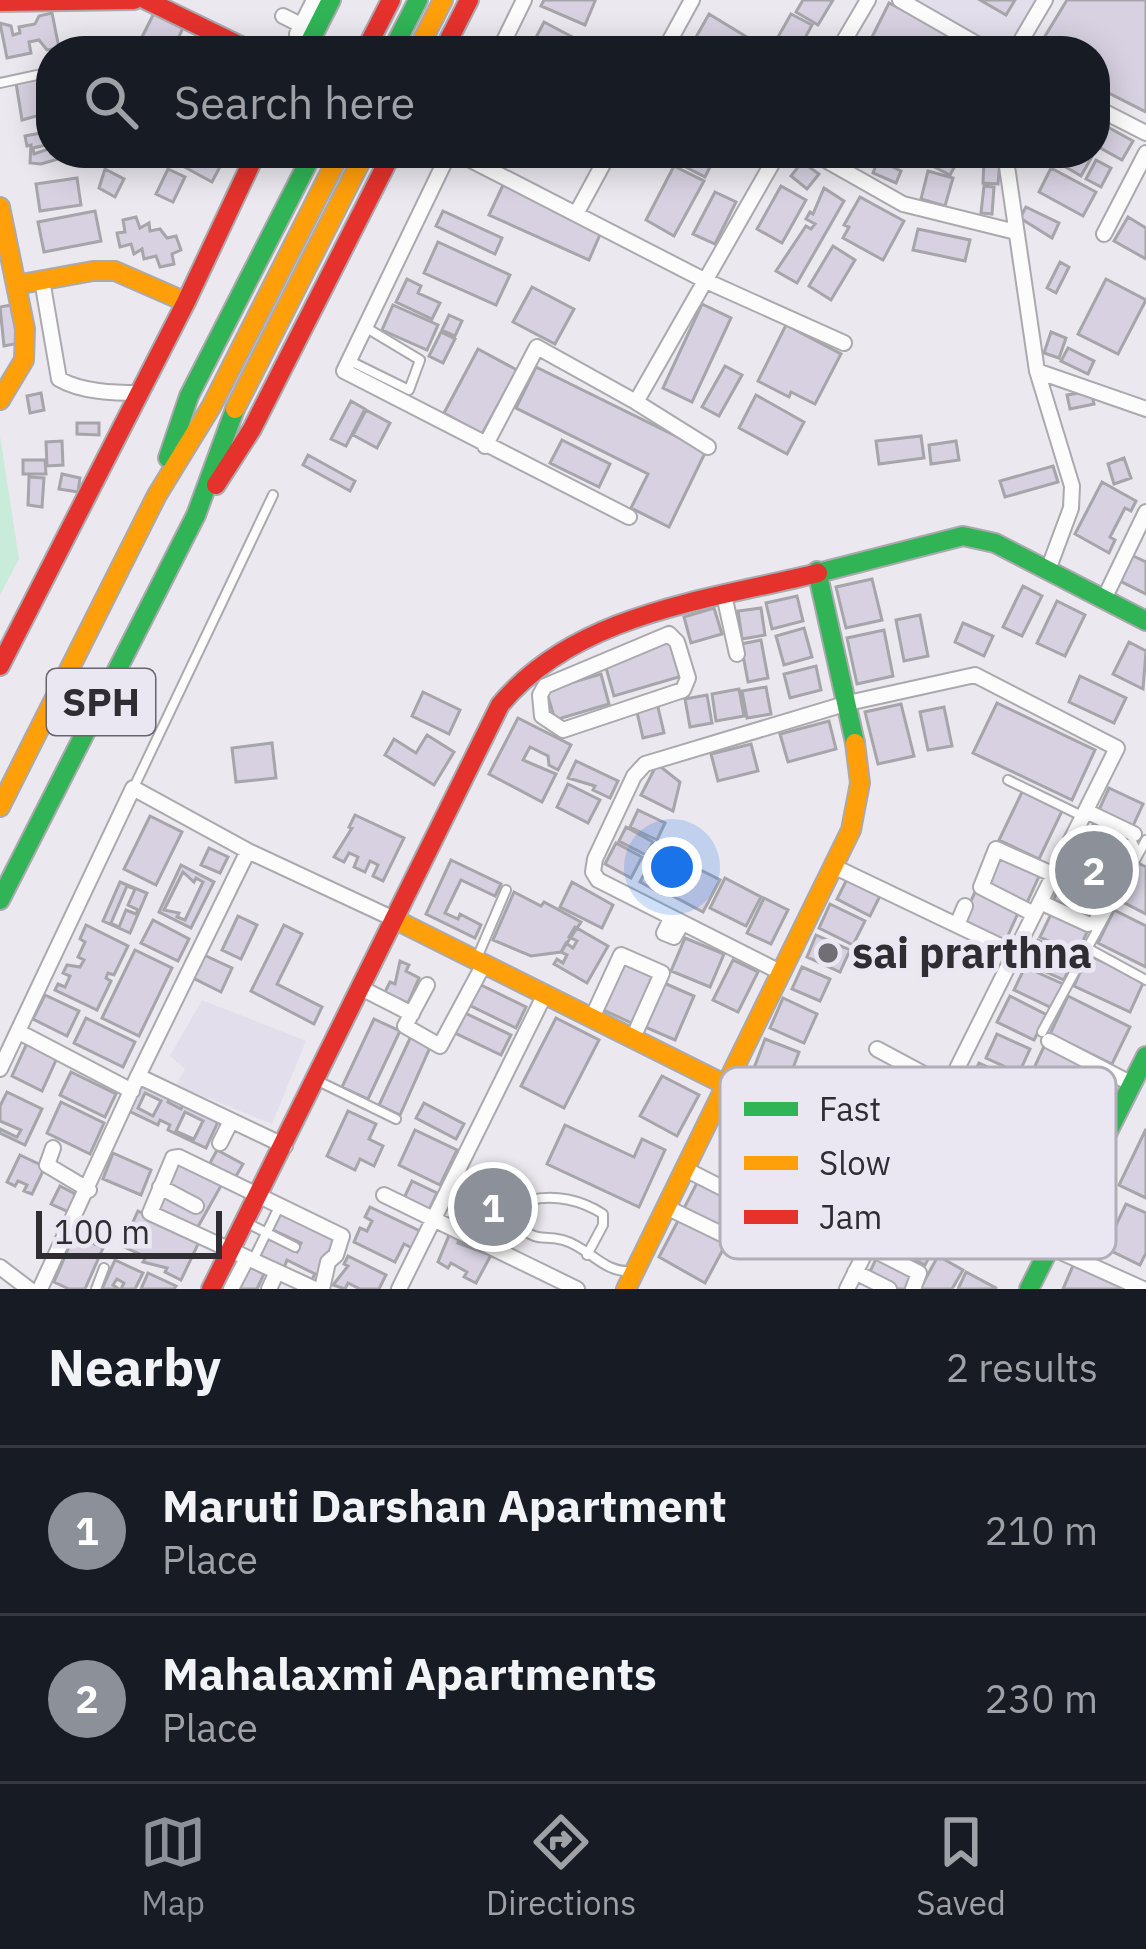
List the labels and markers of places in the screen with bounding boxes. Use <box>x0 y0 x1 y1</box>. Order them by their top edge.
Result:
pin: 2 <box>1055 825 1133 915</box>
place label: sai prarthna <box>852 925 1092 980</box>
marker: sai prarthna <box>815 940 841 966</box>
pin: 1 <box>454 1162 532 1252</box>

